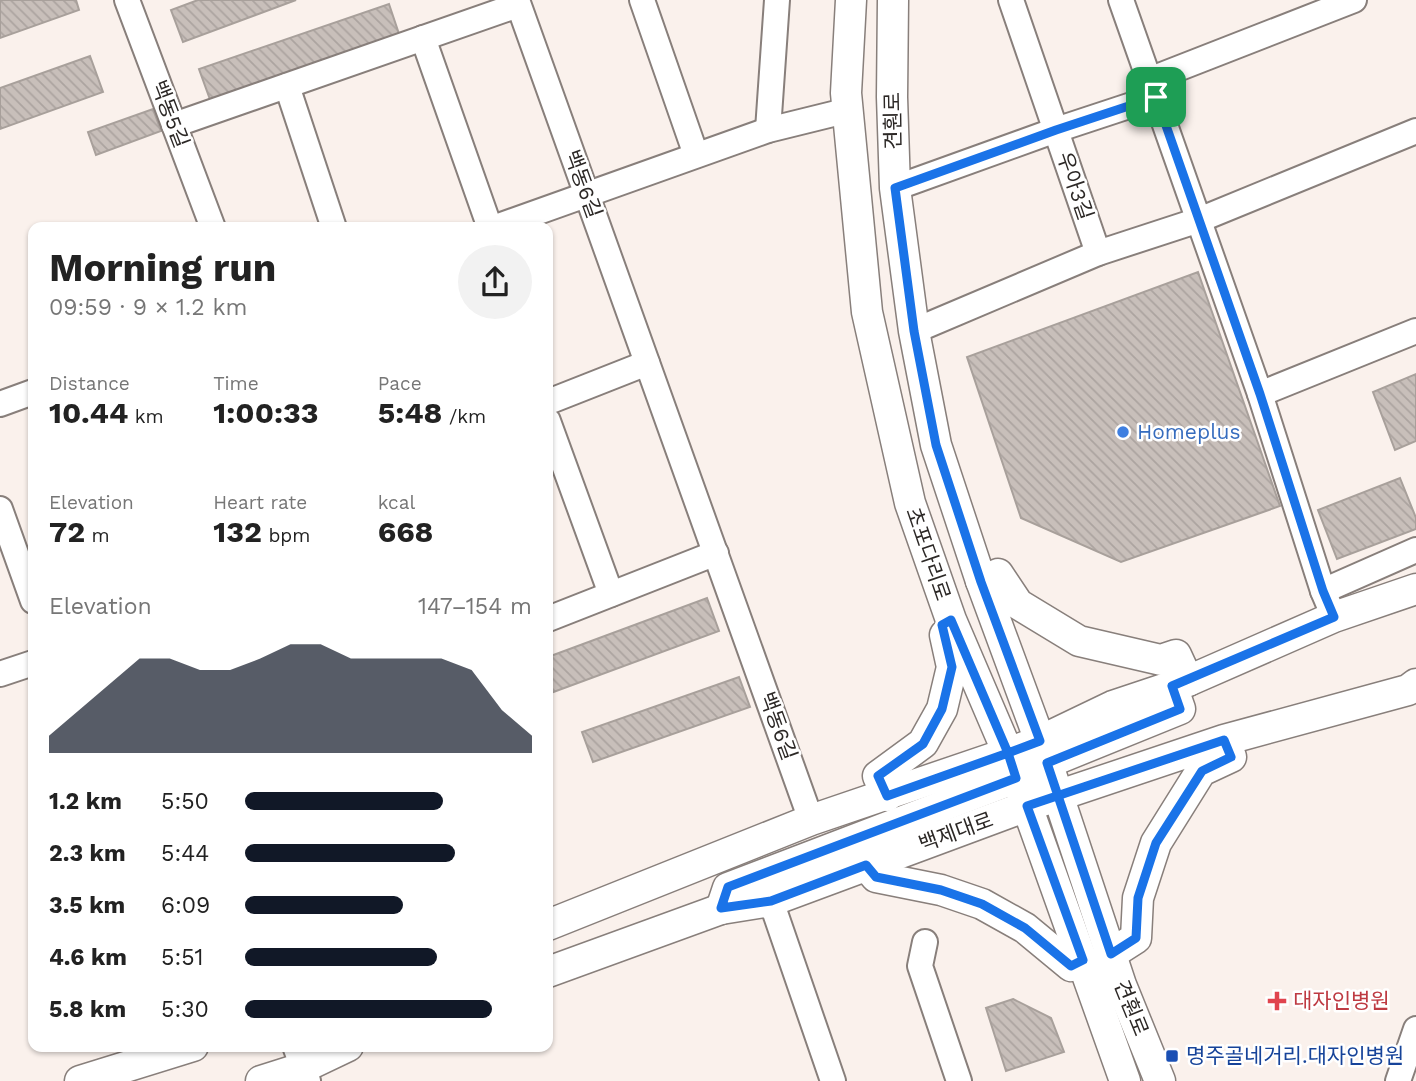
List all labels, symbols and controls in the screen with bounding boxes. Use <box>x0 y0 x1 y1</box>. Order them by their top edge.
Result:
pin <box>1126 67 1186 127</box>
street label: 백동5길 <box>146 77 195 151</box>
icon: arrive <box>1137 78 1175 116</box>
street label: 견훤로 <box>879 92 906 150</box>
street label: 백동6길 <box>560 146 607 221</box>
street label: 우아3길 <box>1052 149 1099 223</box>
button: share <box>458 245 532 319</box>
text: Morning run <box>49 246 276 290</box>
text: 09:59 · 9 × 1.2 km <box>49 294 247 321</box>
text: Distance <box>49 372 130 395</box>
text: Time <box>213 372 259 395</box>
text: Pace <box>378 372 422 395</box>
text: 10.44 <box>49 395 128 430</box>
text: 1:00:33 <box>213 395 319 430</box>
text: 5:48 <box>378 395 442 430</box>
text: km <box>128 405 164 428</box>
text: /km <box>442 405 486 428</box>
place label: Homeplus <box>1137 419 1241 444</box>
marker: Homeplus <box>1115 424 1131 440</box>
text: Elevation <box>49 491 134 514</box>
text: Heart rate <box>213 491 307 514</box>
text: kcal <box>378 491 415 514</box>
street label: 초포다리로 <box>901 504 956 604</box>
text: 72 <box>49 514 85 549</box>
text: 132 <box>213 514 262 549</box>
text: 668 <box>378 514 433 549</box>
text: m <box>85 524 110 547</box>
text: bpm <box>262 524 310 547</box>
text: Elevation <box>49 593 152 620</box>
text: 147–154 m <box>418 593 532 620</box>
street label: 백동6길 <box>755 688 802 763</box>
text: 1.2 km <box>49 788 122 815</box>
text: 5:50 <box>161 788 209 815</box>
street label: 백제대로 <box>915 807 996 856</box>
text: 2.3 km <box>49 840 126 867</box>
text: 5:44 <box>161 840 209 867</box>
text: 3.5 km <box>49 892 125 919</box>
text: 6:09 <box>161 892 210 919</box>
text: 4.6 km <box>49 944 127 971</box>
text: 5:51 <box>161 944 204 971</box>
street label: 견훤로 <box>1109 976 1154 1039</box>
place label: 대자인병원 <box>1293 988 1390 1013</box>
marker: 대자인병원 <box>1267 991 1287 1011</box>
text: 5.8 km <box>49 996 126 1023</box>
text: 5:30 <box>161 996 209 1023</box>
place label: 명주골네거리.대자인병원 <box>1186 1043 1404 1068</box>
marker: 명주골네거리.대자인병원 <box>1164 1048 1180 1064</box>

